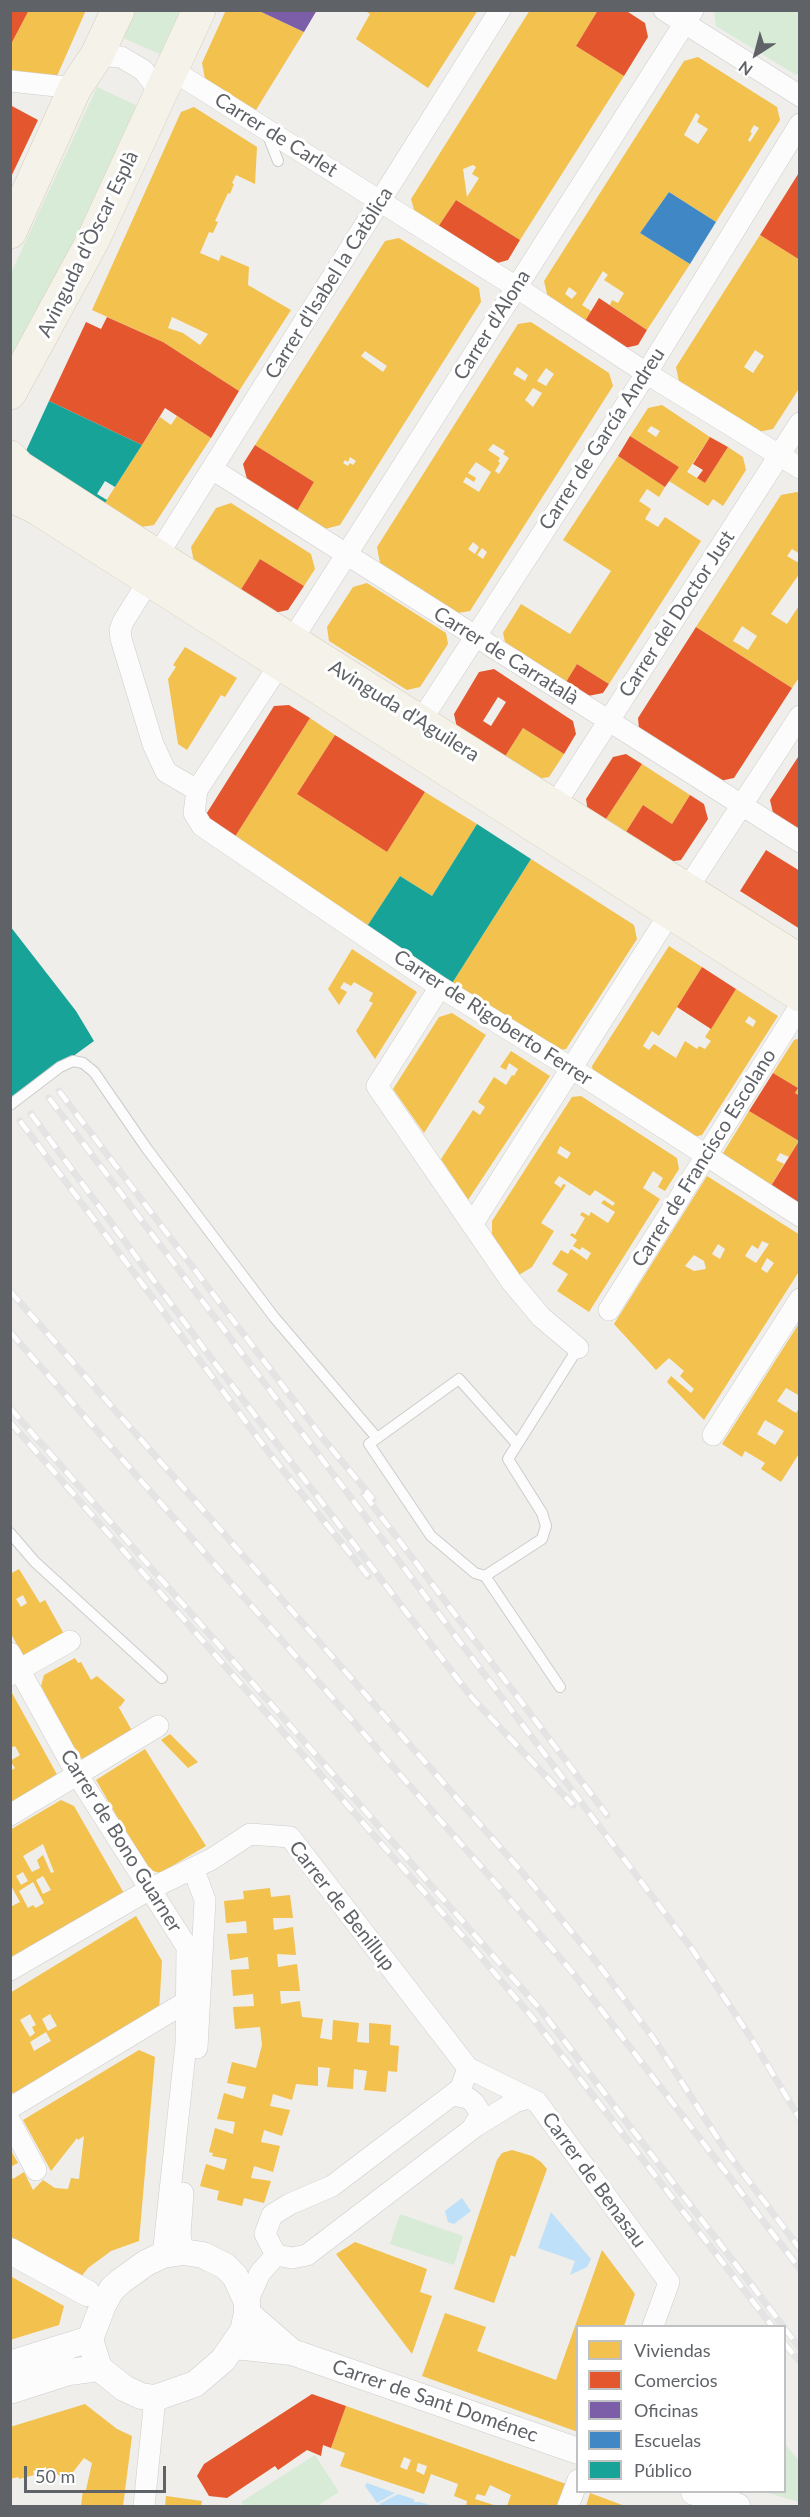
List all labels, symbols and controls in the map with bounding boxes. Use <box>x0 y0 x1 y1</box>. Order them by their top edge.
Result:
north arrow <box>726 24 786 84</box>
text: N <box>735 58 756 80</box>
street label: Carrer de Carlet <box>210 88 342 182</box>
street label: Avinguda d'Òscar Esplà <box>32 147 144 341</box>
street label: Carrer d'Isabel la Catòlica <box>260 183 398 383</box>
street label: Carrer d'Alona <box>449 266 535 384</box>
street label: Carrer de García Andreu <box>534 343 670 535</box>
street label: Carrer del Doctor Just <box>614 526 740 702</box>
street label: Carrer de Carratalà <box>429 602 583 710</box>
street label: Avinguda d'Aguilera <box>324 655 484 767</box>
street label: Carrer de Rigoberto Ferrer <box>389 945 597 1091</box>
street label: Carrer de Francisco Escolano <box>627 1044 781 1272</box>
street label: Carrer de Bono Guarner <box>55 1745 187 1937</box>
street label: Carrer de Benillup <box>284 1836 400 1976</box>
street label: Carrer de Benasau <box>537 2108 651 2252</box>
legend <box>576 2325 786 2493</box>
text: Viviendas <box>634 2339 710 2361</box>
street label: Carrer de Sant Doménec <box>329 2355 541 2447</box>
text: Comercios <box>634 2369 717 2391</box>
text: Oficinas <box>634 2399 698 2421</box>
text: Escuelas <box>634 2429 701 2451</box>
scale bar <box>27 2454 170 2492</box>
text: Público <box>634 2459 692 2481</box>
text: 50 m <box>35 2465 75 2487</box>

